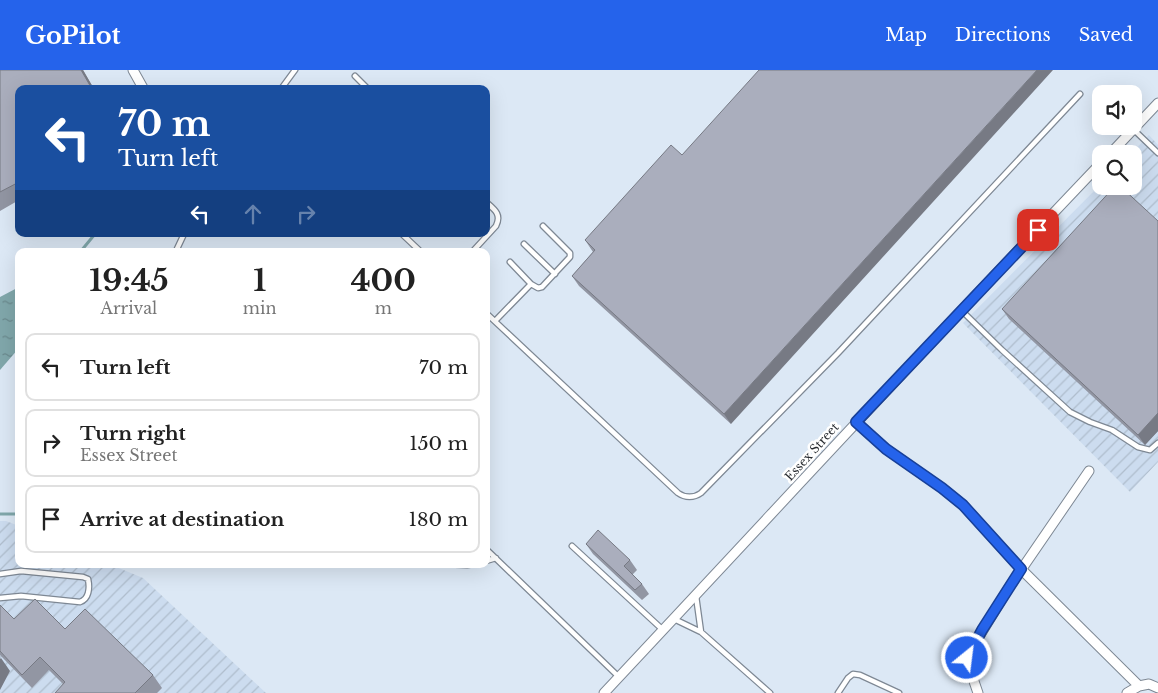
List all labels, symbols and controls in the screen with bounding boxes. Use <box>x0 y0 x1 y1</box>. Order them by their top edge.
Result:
text: GoPilot <box>25 21 121 50</box>
text: Map <box>885 24 927 46</box>
text: Directions <box>955 24 1051 46</box>
text: Saved <box>1079 24 1133 46</box>
map controls <box>1092 85 1142 195</box>
button: sound <box>1092 85 1142 135</box>
text: 70 m <box>118 102 211 145</box>
icon: left <box>35 105 100 170</box>
text: Turn left <box>118 145 218 172</box>
button: search <box>1092 145 1142 195</box>
icon: left <box>186 200 214 228</box>
icon: ahead <box>239 200 267 228</box>
icon: right <box>292 200 320 228</box>
pin <box>1017 209 1059 251</box>
icon: arrive <box>1024 216 1052 244</box>
text: 19:45 <box>89 262 169 299</box>
text: 1 <box>253 262 266 299</box>
text: 400 <box>351 262 416 299</box>
text: Arrival <box>101 298 157 318</box>
text: min <box>243 298 277 318</box>
text: m <box>375 298 392 318</box>
icon: left <box>37 353 65 381</box>
text: Turn left <box>80 356 171 379</box>
text: 70 m <box>419 356 468 379</box>
street label: Essex Street <box>782 419 842 484</box>
text: Turn right <box>80 422 186 445</box>
icon: right <box>37 429 65 457</box>
text: 150 m <box>409 432 468 455</box>
text: Essex Street <box>80 445 177 465</box>
icon: arrive <box>37 505 65 533</box>
text: Arrive at destination <box>80 508 284 531</box>
text: 180 m <box>409 508 468 531</box>
position arrow <box>940 631 992 683</box>

